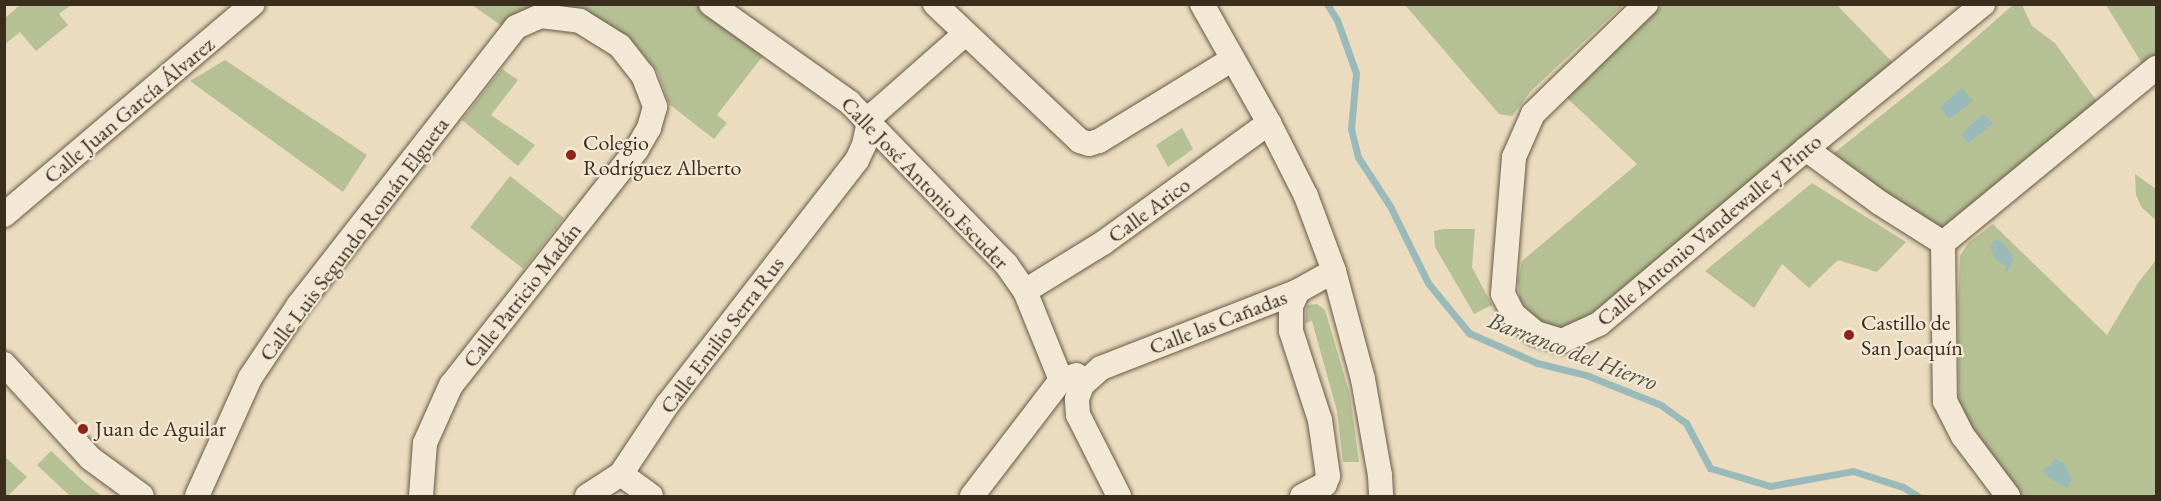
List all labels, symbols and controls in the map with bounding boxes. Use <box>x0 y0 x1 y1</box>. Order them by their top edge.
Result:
street label: Calle Juan García Álvarez <box>38 31 220 189</box>
street label: Calle José Antonio Escuder <box>835 91 1015 275</box>
street label: Calle Luis Segundo Román Elgueta <box>254 112 454 366</box>
street label: Calle Antonio Vandewalle y Pinto <box>1591 128 1827 332</box>
place label: Colegio Rodríguez Alberto <box>583 129 741 180</box>
marker: Colegio Rodríguez Alberto <box>564 148 578 162</box>
street label: Calle Arico <box>1103 171 1195 249</box>
street label: Calle Patricio Madán <box>457 217 587 373</box>
street label: Calle Emilio Serra Rus <box>654 251 790 419</box>
street label: Calle las Cañadas <box>1145 284 1291 360</box>
water label: Barranco del Hierro <box>1484 305 1662 397</box>
place label: Castillo de San Joaquín <box>1861 309 1963 360</box>
marker: Castillo de San Joaquín <box>1842 328 1856 342</box>
place label: Juan de Aguilar <box>95 416 226 442</box>
marker: Juan de Aguilar <box>76 422 90 436</box>

